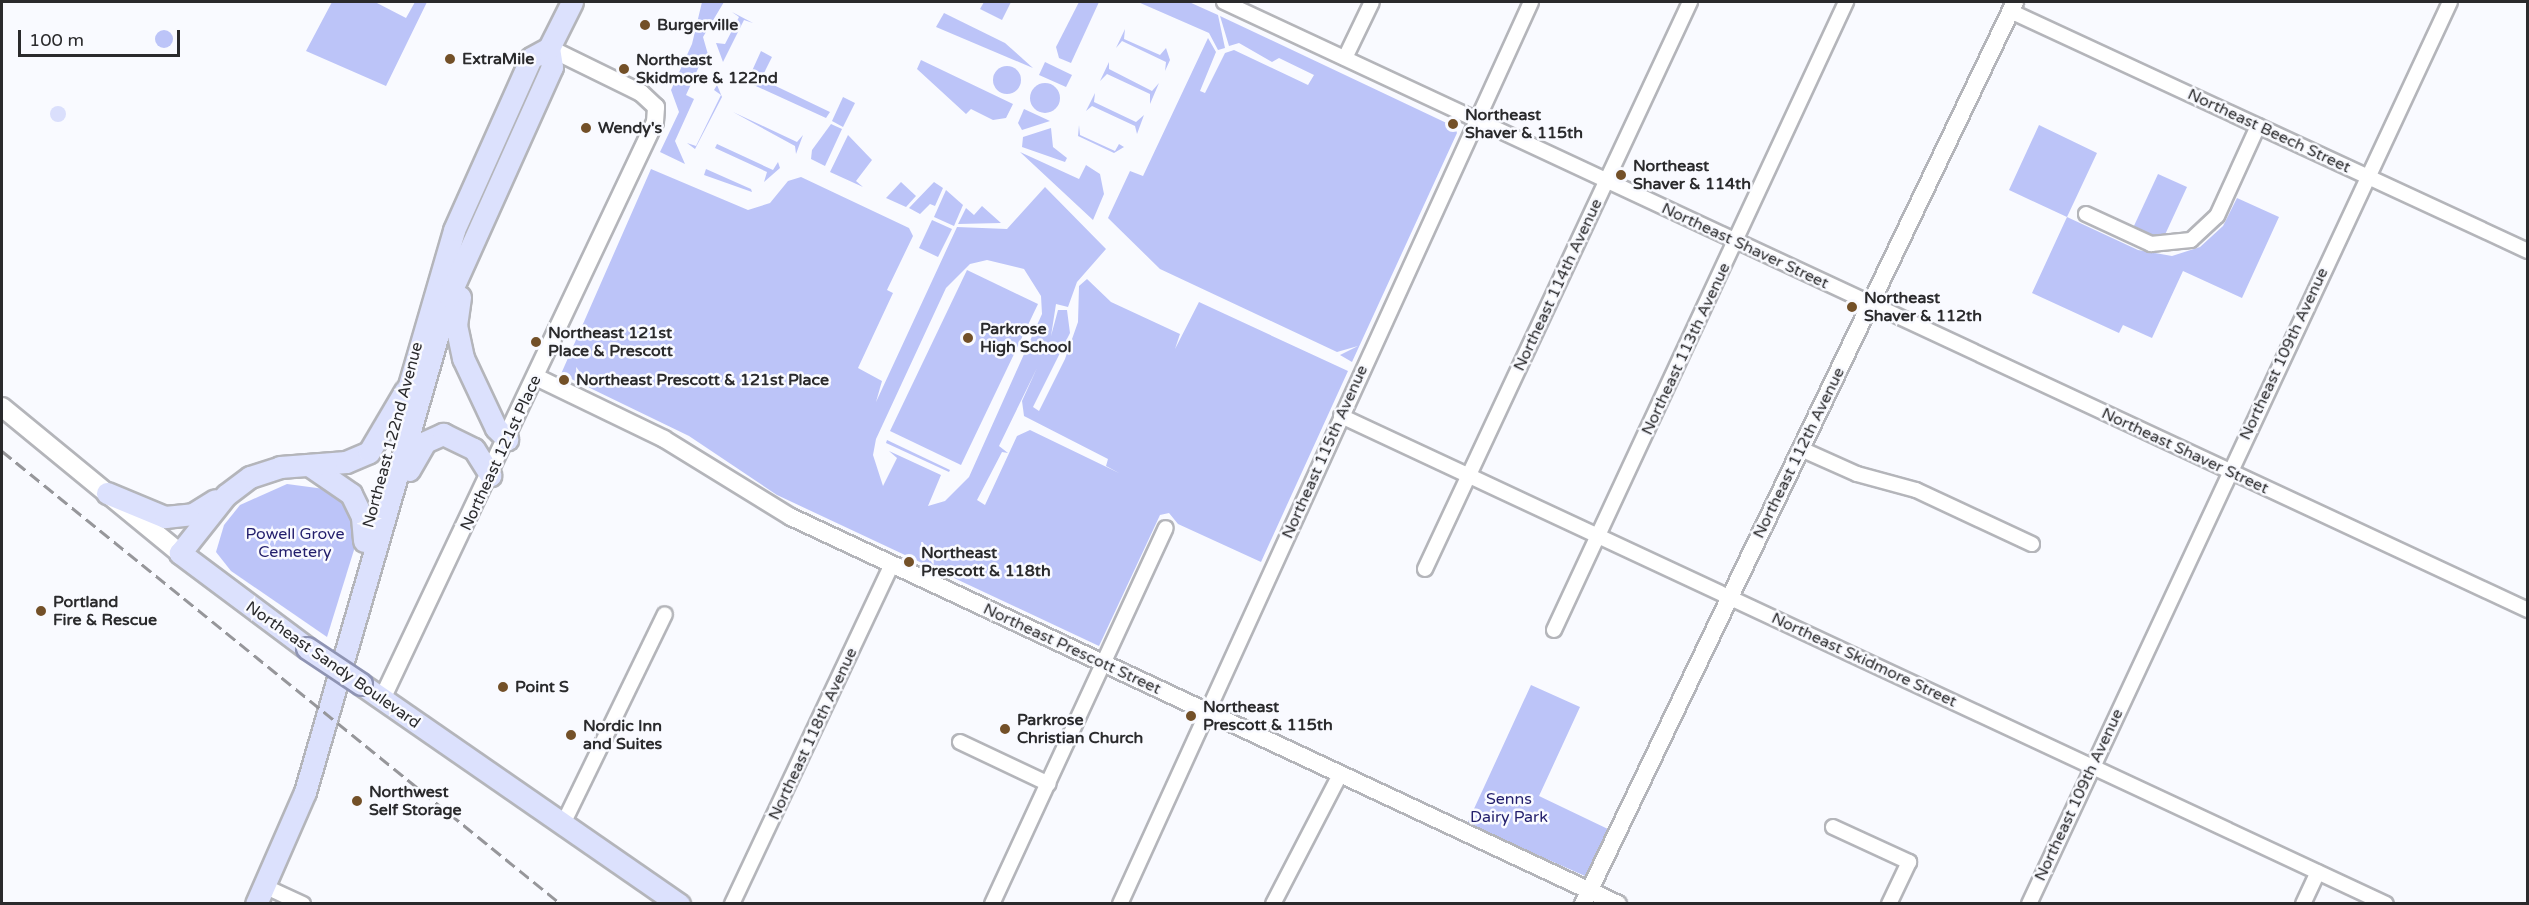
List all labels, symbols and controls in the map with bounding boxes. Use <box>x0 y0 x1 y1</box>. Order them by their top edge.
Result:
place label: Burgerville <box>657 15 738 35</box>
scale bar <box>21 18 183 56</box>
marker: Burgerville <box>638 18 652 32</box>
text: 100 m <box>29 29 84 51</box>
place label: ExtraMile <box>462 49 534 69</box>
place label: Northeast Skidmore & 122nd <box>636 50 778 88</box>
marker: ExtraMile <box>443 52 457 66</box>
marker: Northeast Skidmore & 122nd <box>617 62 631 76</box>
street label: Northeast Beech Street <box>2184 85 2354 177</box>
place label: Northeast Shaver & 115th <box>1465 105 1583 143</box>
marker: Northeast Shaver & 115th <box>1446 117 1460 131</box>
place label: Wendy's <box>598 118 662 138</box>
marker: Wendy's <box>579 121 593 135</box>
place label: Northeast Shaver & 114th <box>1633 156 1751 194</box>
marker: Northeast Shaver & 114th <box>1614 168 1628 182</box>
street label: Northeast 114th Avenue <box>1510 196 1606 374</box>
street label: Northeast Shaver Street <box>1658 199 1832 293</box>
street label: Northeast 113th Avenue <box>1638 260 1734 438</box>
street label: Northeast 109th Avenue <box>2236 265 2332 443</box>
place label: Northeast Shaver & 112th <box>1864 288 1982 326</box>
marker: Northeast Shaver & 112th <box>1845 300 1859 314</box>
place label: Parkrose High School <box>980 319 1071 357</box>
place label: Northeast 121st Place & Prescott <box>548 323 673 361</box>
marker: Parkrose High School <box>961 331 975 345</box>
marker: Northeast 121st Place & Prescott <box>529 335 543 349</box>
street label: Northeast 122nd Avenue <box>359 340 427 530</box>
street label: Northeast 115th Avenue <box>1278 362 1372 542</box>
street label: Northeast 112th Avenue <box>1749 364 1849 542</box>
place label: Northeast Prescott & 121st Place <box>576 370 829 390</box>
street label: Northeast 121st Place <box>456 372 546 534</box>
marker: Northeast Prescott & 121st Place <box>557 373 571 387</box>
street label: Northeast Shaver Street <box>2098 404 2272 498</box>
park label: Powell Grove Cemetery <box>246 524 344 562</box>
place label: Northeast Prescott & 118th <box>921 543 1051 581</box>
marker: Northeast Prescott & 118th <box>902 555 916 569</box>
place label: Portland Fire & Rescue <box>53 592 157 630</box>
street label: Northeast Sandy Boulevard <box>242 597 424 733</box>
street label: Northeast Prescott Street <box>980 599 1164 699</box>
marker: Portland Fire & Rescue <box>34 604 48 618</box>
street label: Northeast Skidmore Street <box>1768 609 1960 711</box>
street label: Northeast 118th Avenue <box>765 645 861 823</box>
place label: Point S <box>515 677 569 697</box>
marker: Point S <box>496 680 510 694</box>
place label: Northeast Prescott & 115th <box>1203 697 1333 735</box>
street label: Northeast 109th Avenue <box>2031 706 2127 884</box>
marker: Northeast Prescott & 115th <box>1184 709 1198 723</box>
place label: Parkrose Christian Church <box>1017 710 1143 748</box>
place label: Nordic Inn and Suites <box>583 716 662 754</box>
marker: Parkrose Christian Church <box>998 722 1012 736</box>
marker: Nordic Inn and Suites <box>564 728 578 742</box>
place label: Northwest Self Storage <box>369 782 462 820</box>
park label: Senns Dairy Park <box>1470 789 1548 827</box>
marker: Northwest Self Storage <box>350 794 364 808</box>

